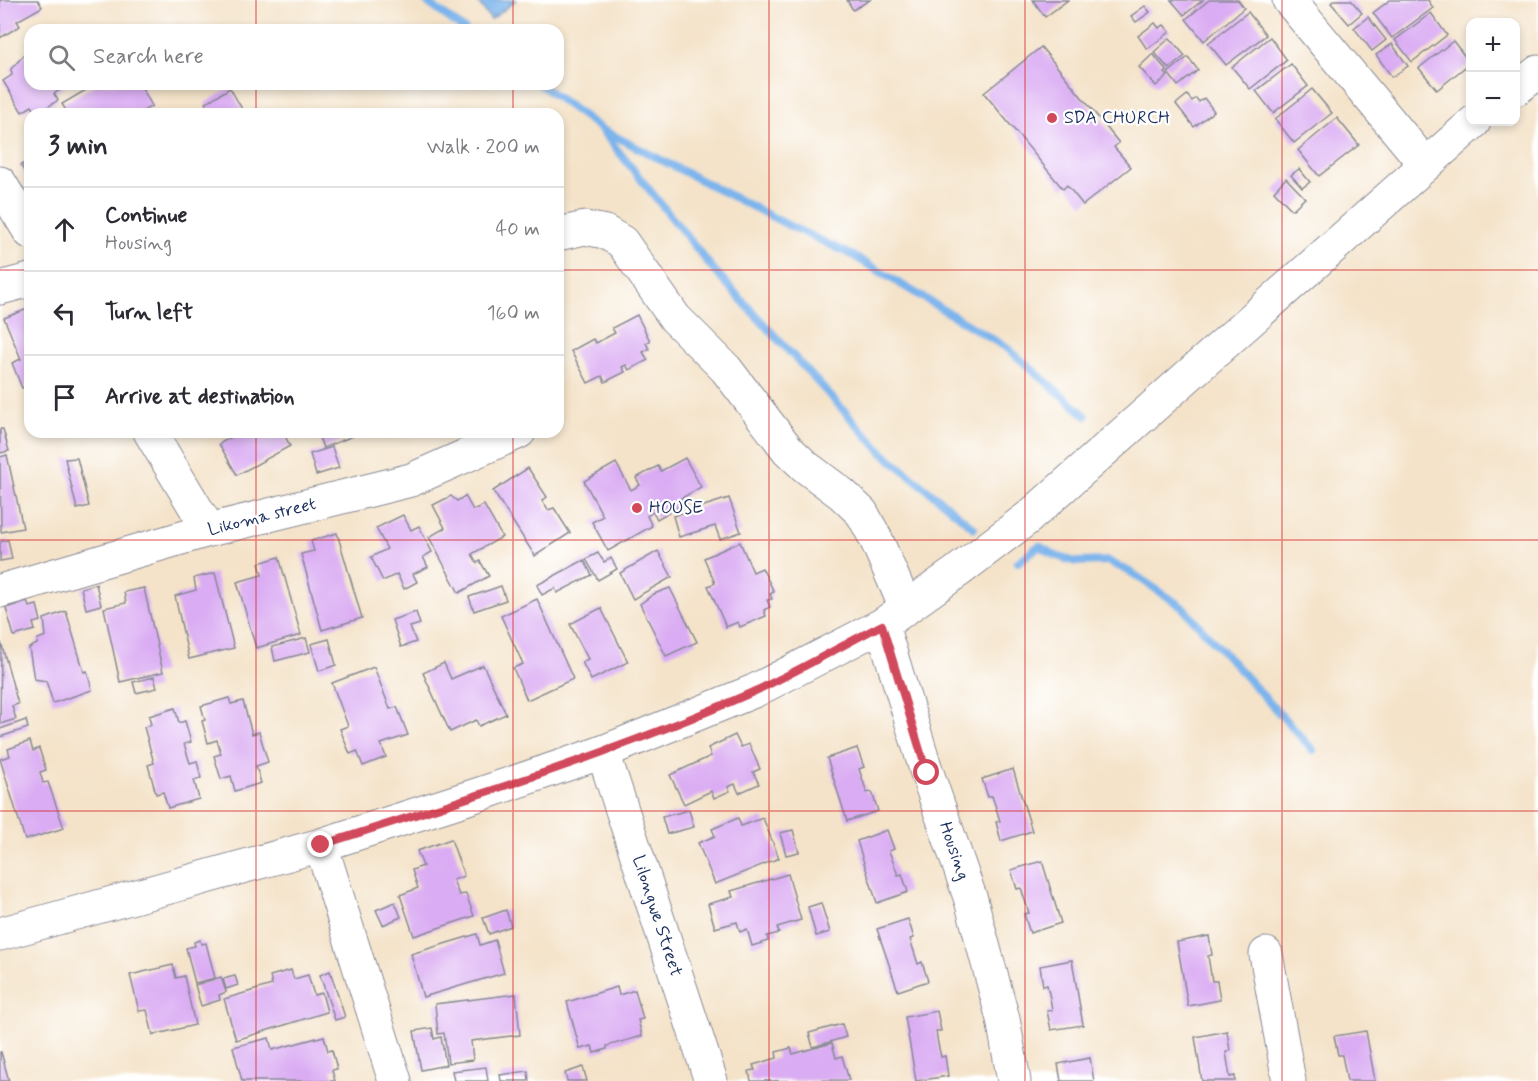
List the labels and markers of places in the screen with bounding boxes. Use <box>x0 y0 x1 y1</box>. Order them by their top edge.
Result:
place label: SDA CHURCH <box>1064 106 1170 130</box>
marker: SDA CHURCH <box>1045 111 1059 125</box>
place label: HOUSE <box>649 496 703 520</box>
marker: HOUSE <box>630 501 644 515</box>

